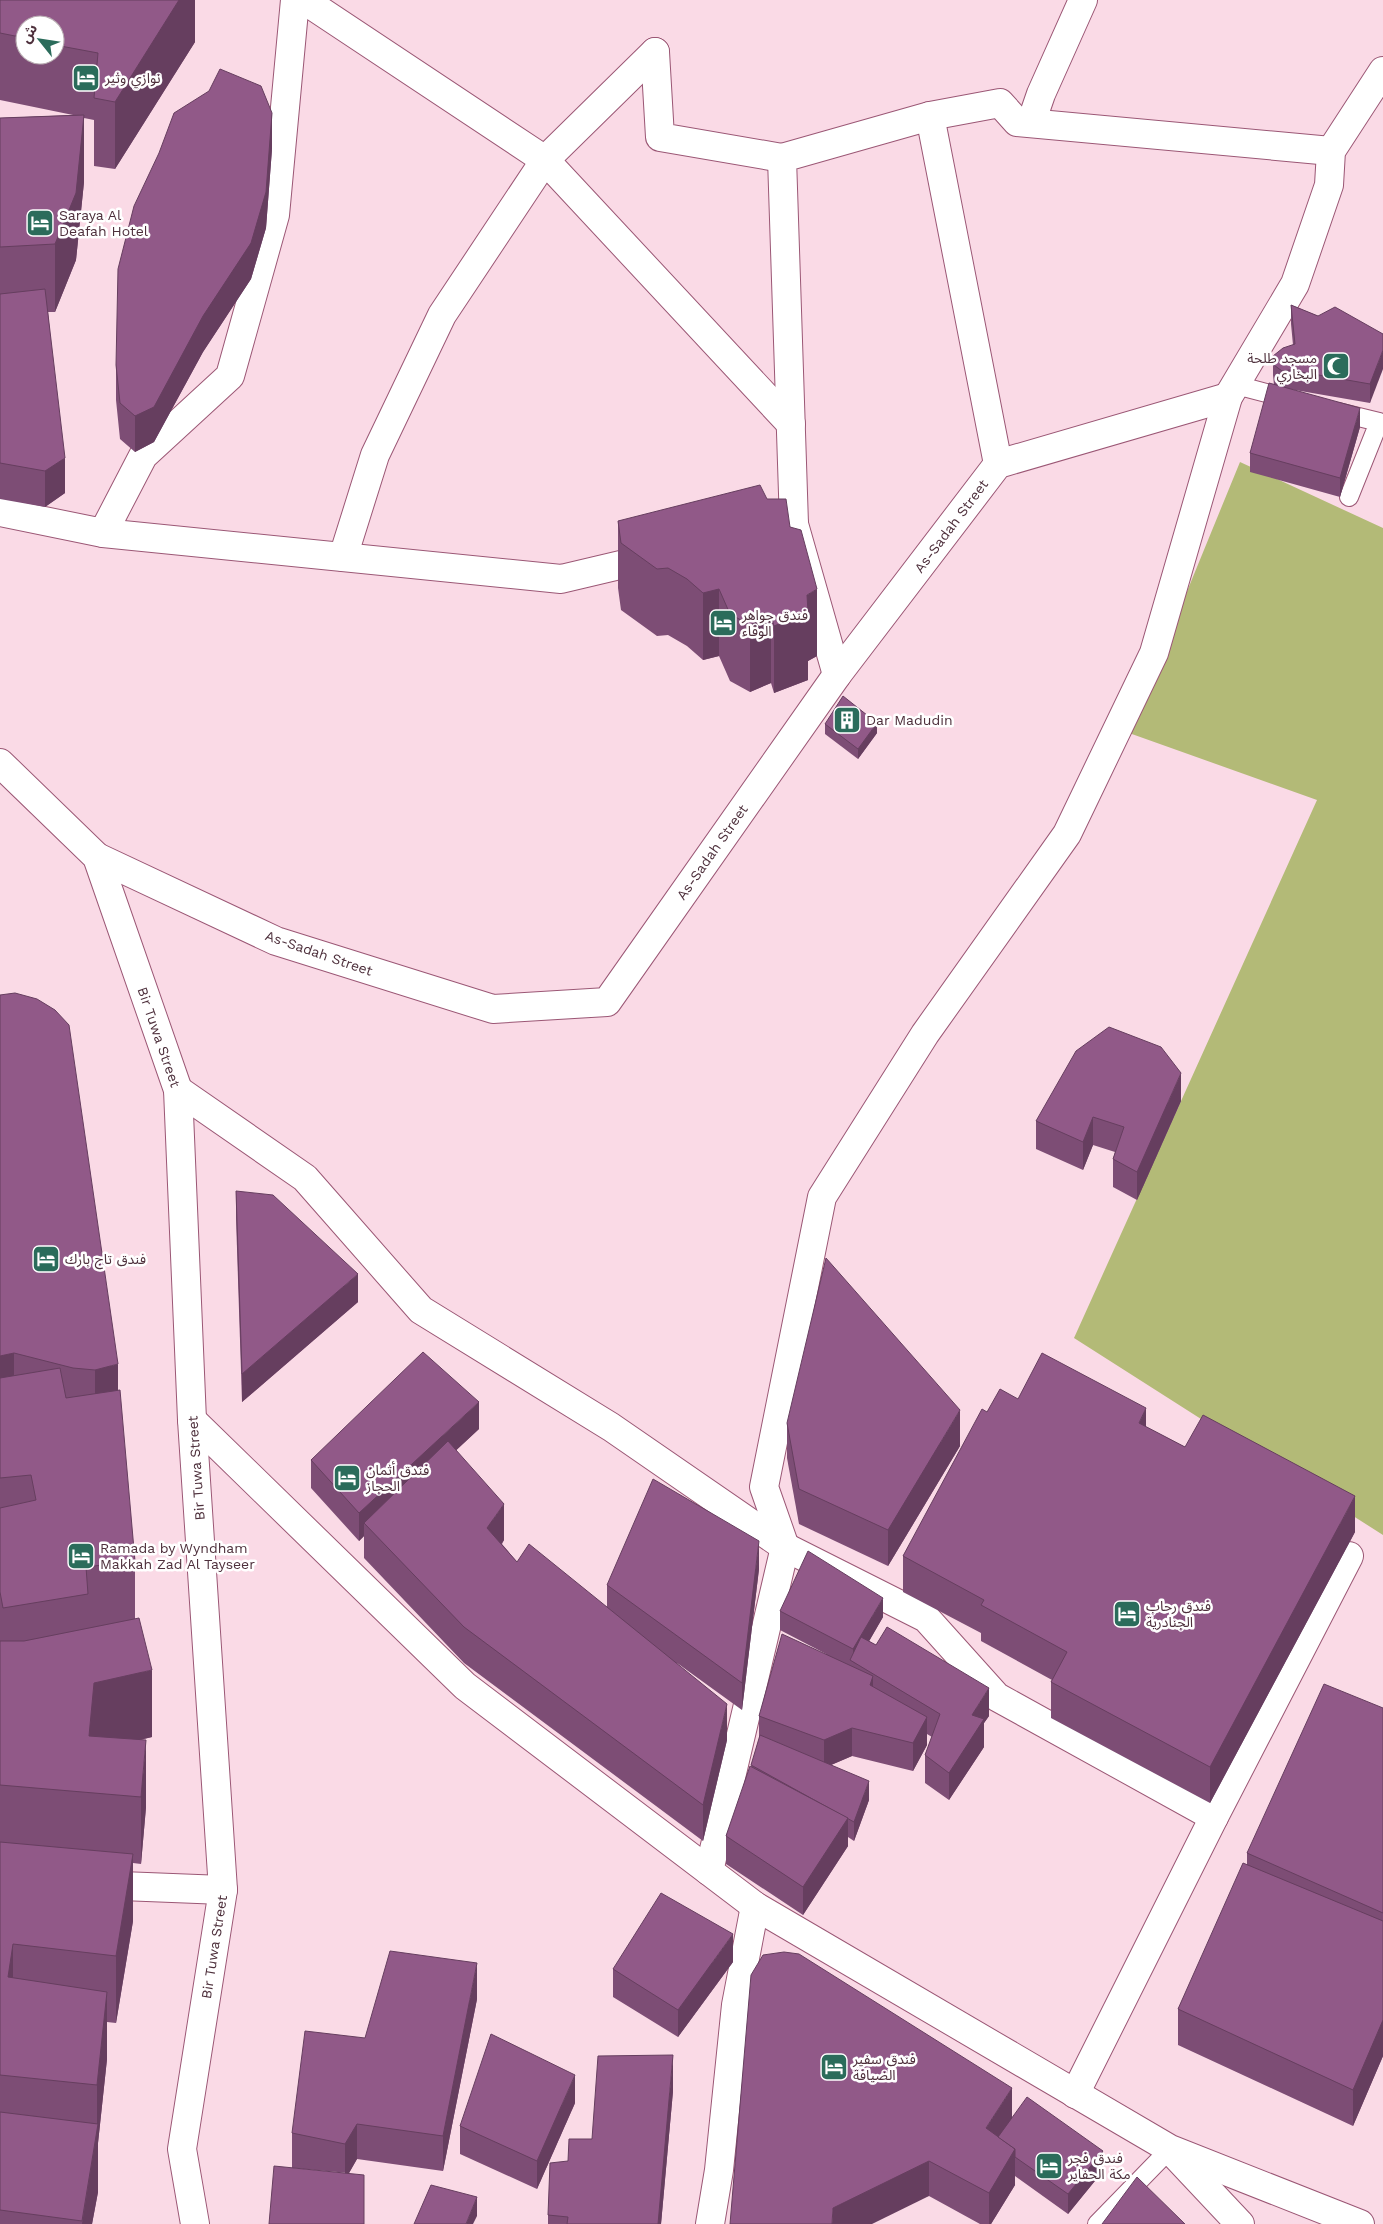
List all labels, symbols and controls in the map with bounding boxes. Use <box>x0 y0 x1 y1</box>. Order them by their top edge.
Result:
north arrow <box>15 15 65 65</box>
text: ش <box>17 21 40 46</box>
hotel icon: نوازي وثير <box>71 63 101 93</box>
place label: نوازي وثير <box>104 70 161 89</box>
place label: Saraya Al Deafah Hotel <box>59 207 149 239</box>
hotel icon: Saraya Al Deafah Hotel <box>25 208 55 238</box>
place label: مسجد طلحة البخاري <box>1247 350 1317 385</box>
mosque icon: مسجد طلحة البخاري <box>1321 351 1351 381</box>
street label: As-Sadah Street <box>911 476 991 576</box>
place label: فندق جواهر الوفاء <box>741 607 808 640</box>
hotel icon: فندق جواهر الوفاء <box>708 608 738 638</box>
building icon: Dar Madudin <box>832 705 862 735</box>
place label: Dar Madudin <box>866 712 953 728</box>
street label: As-Sadah Street <box>673 801 751 903</box>
street label: As-Sadah Street <box>263 927 375 979</box>
street label: Bir Tuwa Street <box>134 985 184 1089</box>
hotel icon: فندق تاج بارك <box>31 1244 61 1274</box>
place label: فندق تاج بارك <box>65 1251 146 1270</box>
street label: Bir Tuwa Street <box>184 1415 208 1521</box>
place label: فندق أثمان الحجاز <box>365 1461 429 1495</box>
hotel icon: فندق أثمان الحجاز <box>332 1463 362 1493</box>
place label: Ramada by Wyndham Makkah Zad Al Tayseer <box>100 1540 255 1572</box>
hotel icon: Ramada by Wyndham Makkah Zad Al Tayseer <box>66 1541 96 1571</box>
place label: فندق رحاب الجنادرية <box>1146 1598 1211 1631</box>
hotel icon: فندق رحاب الجنادرية <box>1112 1599 1142 1629</box>
street label: Bir Tuwa Street <box>198 1894 230 2000</box>
place label: فندق سفير الضيافة <box>852 2051 916 2083</box>
hotel icon: فندق سفير الضيافة <box>819 2052 849 2082</box>
place label: فندق فجر مكة الحفاير <box>1067 2150 1131 2183</box>
hotel icon: فندق فجر مكة الحفاير <box>1034 2151 1064 2181</box>

